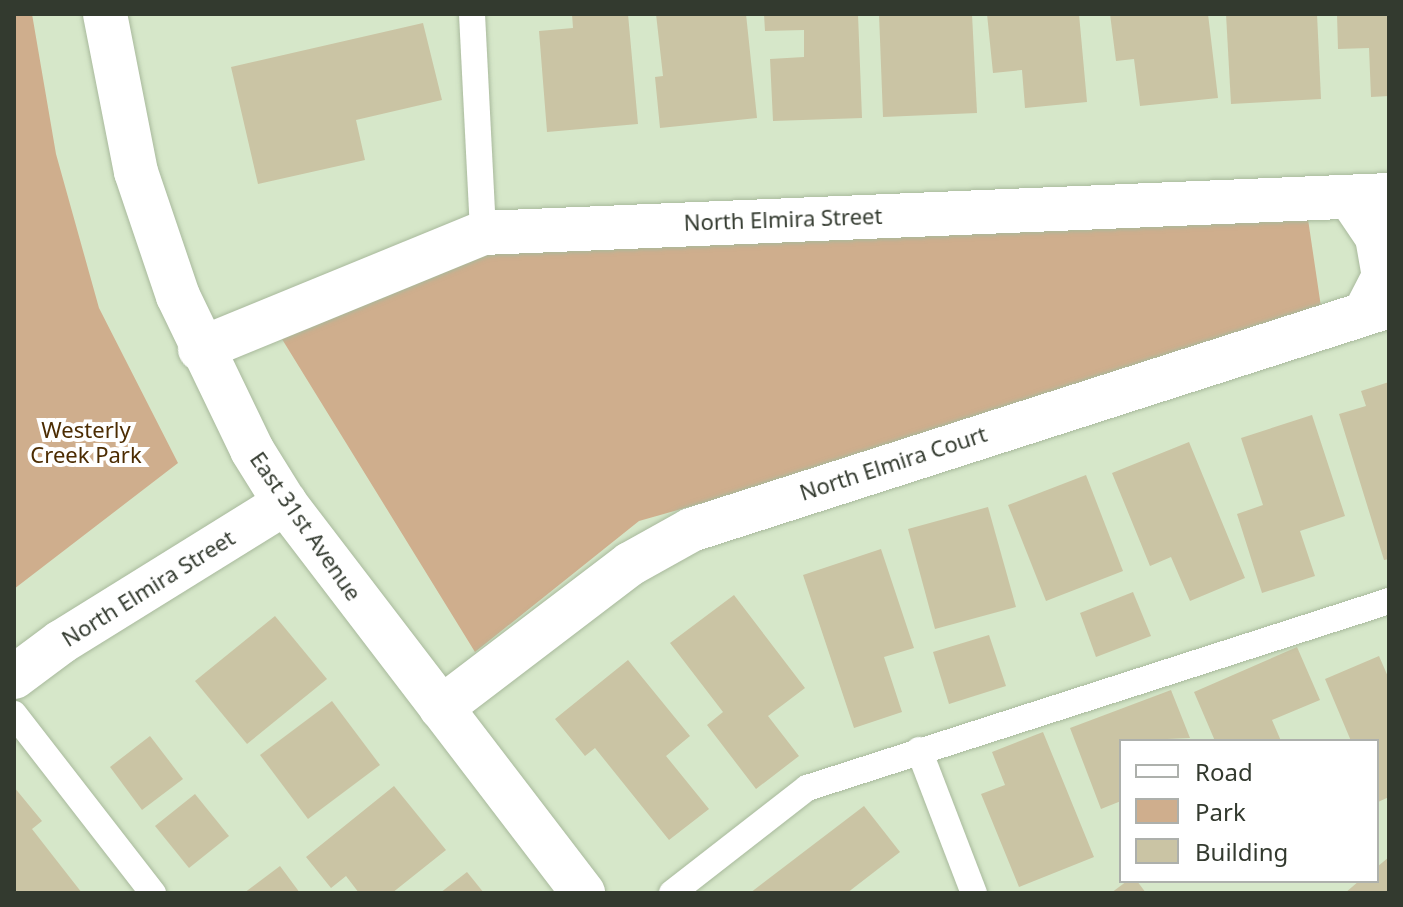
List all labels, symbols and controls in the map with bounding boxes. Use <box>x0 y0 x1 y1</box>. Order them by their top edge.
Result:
street label: North Elmira Street <box>683 202 883 236</box>
park label: Westerly Creek Park <box>30 416 142 468</box>
street label: North Elmira Court <box>796 420 990 506</box>
street label: East 31st Avenue <box>245 447 367 605</box>
street label: North Elmira Street <box>57 524 239 652</box>
legend <box>1119 739 1379 883</box>
text: Road <box>1195 755 1253 788</box>
text: Park <box>1195 795 1246 828</box>
text: Building <box>1195 835 1288 868</box>

